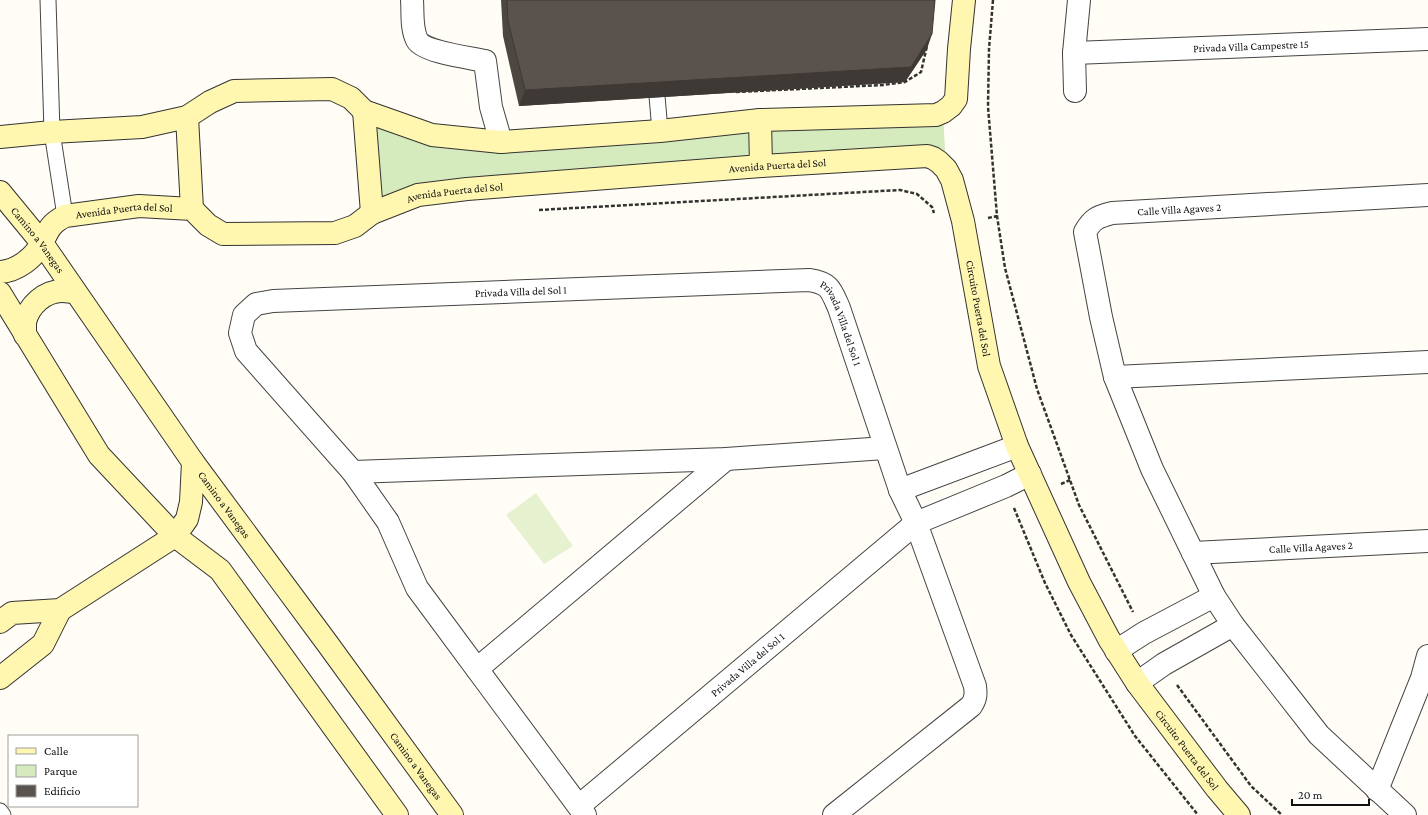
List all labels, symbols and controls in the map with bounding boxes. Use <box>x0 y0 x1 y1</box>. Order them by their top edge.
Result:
street label: Privada Villa Campestre 15 <box>1193 38 1309 54</box>
street label: Avenida Puerta del Sol <box>728 156 827 175</box>
street label: Avenida Puerta del Sol <box>405 180 504 205</box>
street label: Avenida Puerta del Sol <box>75 200 173 221</box>
street label: Calle Villa Agaves 2 <box>1137 201 1222 218</box>
street label: Camino a Vanegas <box>9 204 67 275</box>
street label: Circuito Puerta del Sol <box>964 259 993 357</box>
street label: Privada Villa del Sol 1 <box>818 278 864 368</box>
street label: Privada Villa del Sol 1 <box>475 283 567 299</box>
street label: Camino a Vanegas <box>196 469 253 540</box>
street label: Calle Villa Agaves 2 <box>1269 539 1353 555</box>
street label: Privada Villa del Sol 1 <box>708 630 787 699</box>
street label: Circuito Puerta del Sol <box>1153 707 1222 792</box>
street label: Camino a Vanegas <box>388 730 445 802</box>
legend <box>8 735 138 807</box>
text: Calle <box>44 744 68 758</box>
text: Parque <box>44 764 77 778</box>
scale bar <box>1292 781 1369 807</box>
text: Edificio <box>44 784 81 798</box>
text: 20 m <box>1298 788 1323 802</box>

